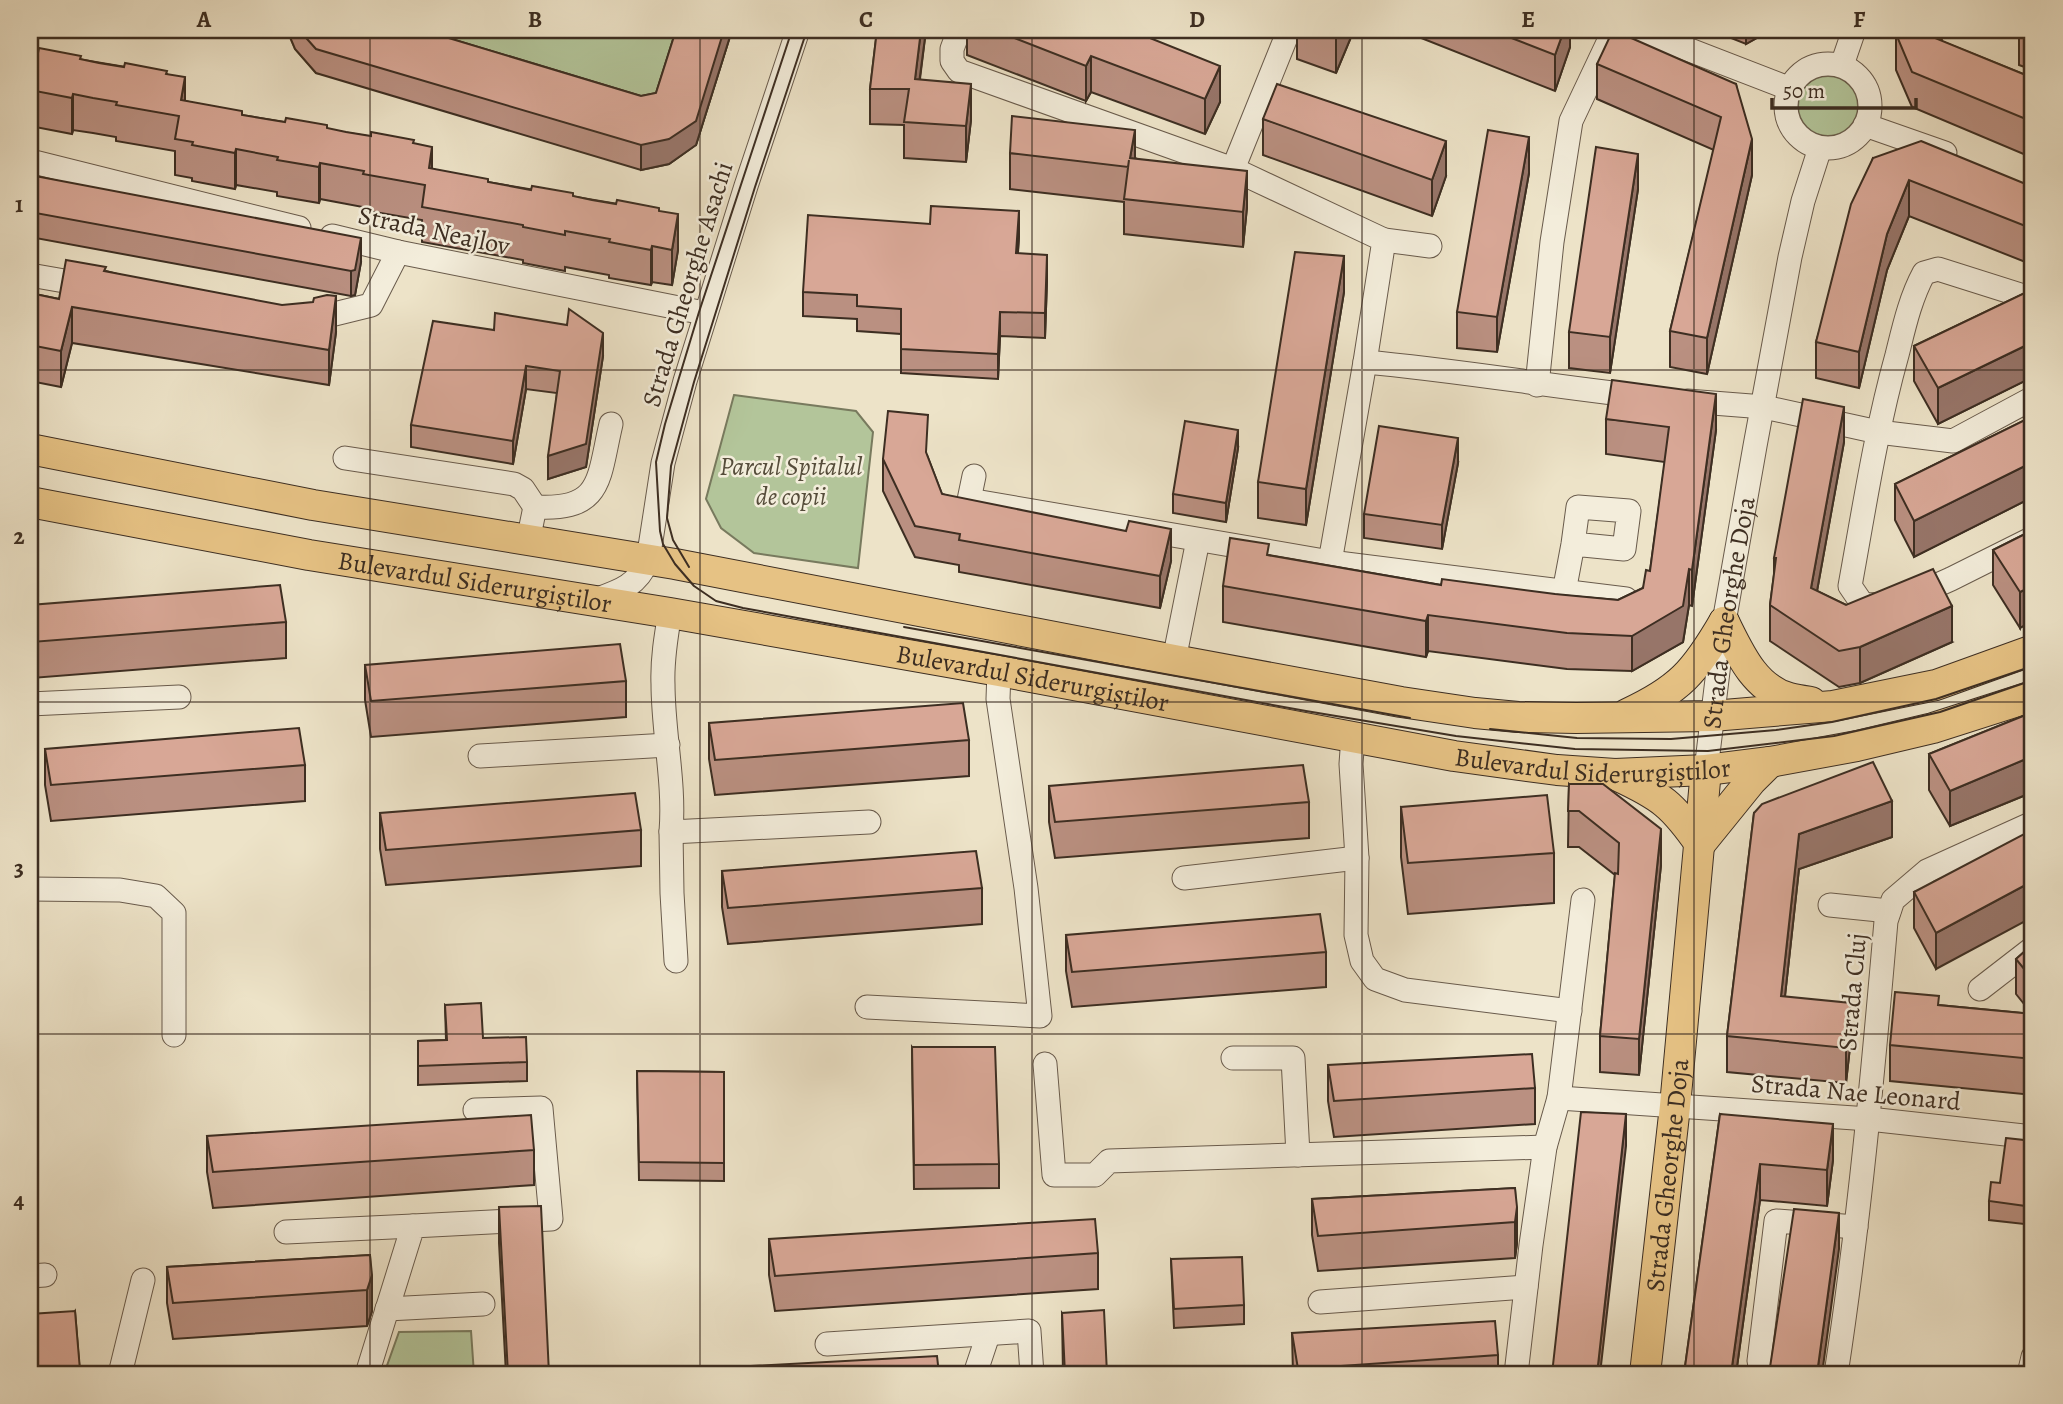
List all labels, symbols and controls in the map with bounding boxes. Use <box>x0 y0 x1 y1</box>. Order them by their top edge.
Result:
text: A <box>196 4 212 35</box>
text: B <box>528 4 542 35</box>
text: C <box>859 4 873 35</box>
text: D <box>1189 4 1205 35</box>
text: E <box>1521 4 1535 35</box>
text: F <box>1853 4 1866 35</box>
scale bar <box>1772 66 1916 110</box>
text: 50 m <box>1783 77 1825 105</box>
street label: Strada Gheorghe Asachi <box>634 157 741 411</box>
text: 1 <box>15 189 23 220</box>
street label: Strada Neajlov <box>355 197 513 264</box>
park label: Parcul Spitalul de copii <box>720 449 863 514</box>
street label: Strada Gheorghe Doja <box>1694 494 1764 731</box>
text: 2 <box>13 521 25 552</box>
street label: Bulevardul Siderurgiștilor <box>335 543 614 621</box>
street label: Bulevardul Siderurgiștilor <box>893 636 1172 720</box>
street label: Bulevardul Siderurgiștilor <box>1453 739 1733 792</box>
text: 3 <box>14 853 24 884</box>
street label: Strada Cluj <box>1830 931 1875 1053</box>
street label: Strada Gheorghe Doja <box>1637 1057 1697 1294</box>
street label: Strada Nae Leonard <box>1750 1066 1962 1119</box>
text: 4 <box>14 1185 25 1216</box>

